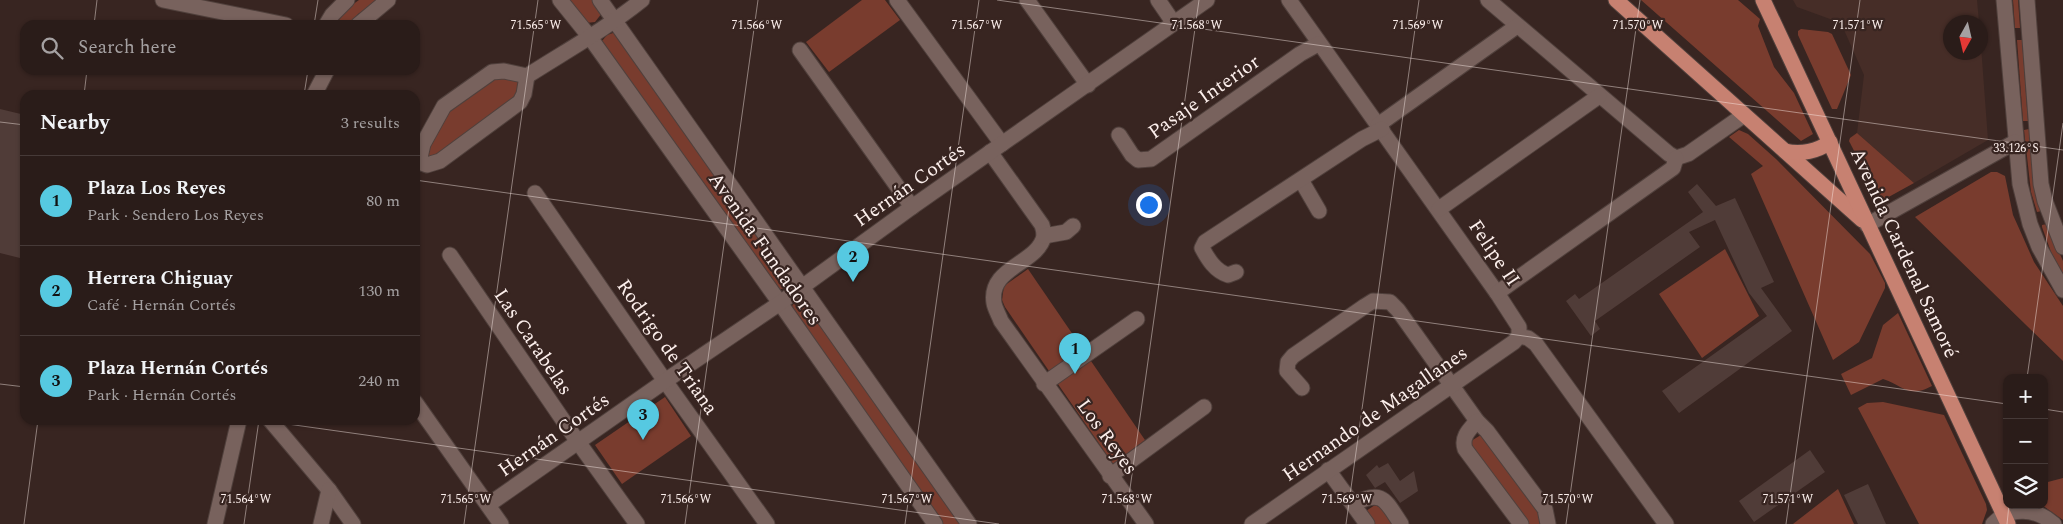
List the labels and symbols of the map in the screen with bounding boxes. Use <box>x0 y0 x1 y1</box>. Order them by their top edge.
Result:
north arrow <box>1943 15 1988 60</box>
text: 71.565°W <box>511 16 562 35</box>
text: 71.566°W <box>732 16 783 35</box>
text: 71.567°W <box>952 16 1003 35</box>
text: 71.568°W <box>1172 16 1223 35</box>
text: 71.569°W <box>1393 16 1444 35</box>
text: 71.570°W <box>1613 16 1664 35</box>
text: 71.571°W <box>1833 16 1884 35</box>
street label: Pasaje Interior <box>1142 47 1266 147</box>
street label: Hernán Cortés <box>848 135 972 235</box>
text: 33.126°S <box>1993 139 2039 158</box>
street label: Avenida Cardenal Samoré <box>1842 143 1966 363</box>
street label: Avenida Fundadores <box>701 166 829 332</box>
your location <box>1136 192 1162 218</box>
street label: Felipe II <box>1461 213 1527 293</box>
pin: 2 <box>837 241 869 282</box>
street label: Rodrigo de Triana <box>609 273 725 421</box>
street label: Las Carabelas <box>486 282 580 402</box>
pin: 1 <box>1059 333 1091 374</box>
street label: Hernando de Magallanes <box>1276 339 1474 489</box>
street label: Hernán Cortés <box>492 385 616 485</box>
street label: Los Reyes <box>1069 393 1145 481</box>
pin: 3 <box>627 399 659 440</box>
text: 71.564°W <box>221 490 272 509</box>
text: 71.565°W <box>441 490 492 509</box>
text: 71.566°W <box>661 490 712 509</box>
text: 71.567°W <box>882 490 933 509</box>
text: 71.568°W <box>1102 490 1153 509</box>
text: 71.569°W <box>1322 490 1373 509</box>
text: 71.570°W <box>1543 490 1594 509</box>
text: 71.571°W <box>1763 490 1814 509</box>

